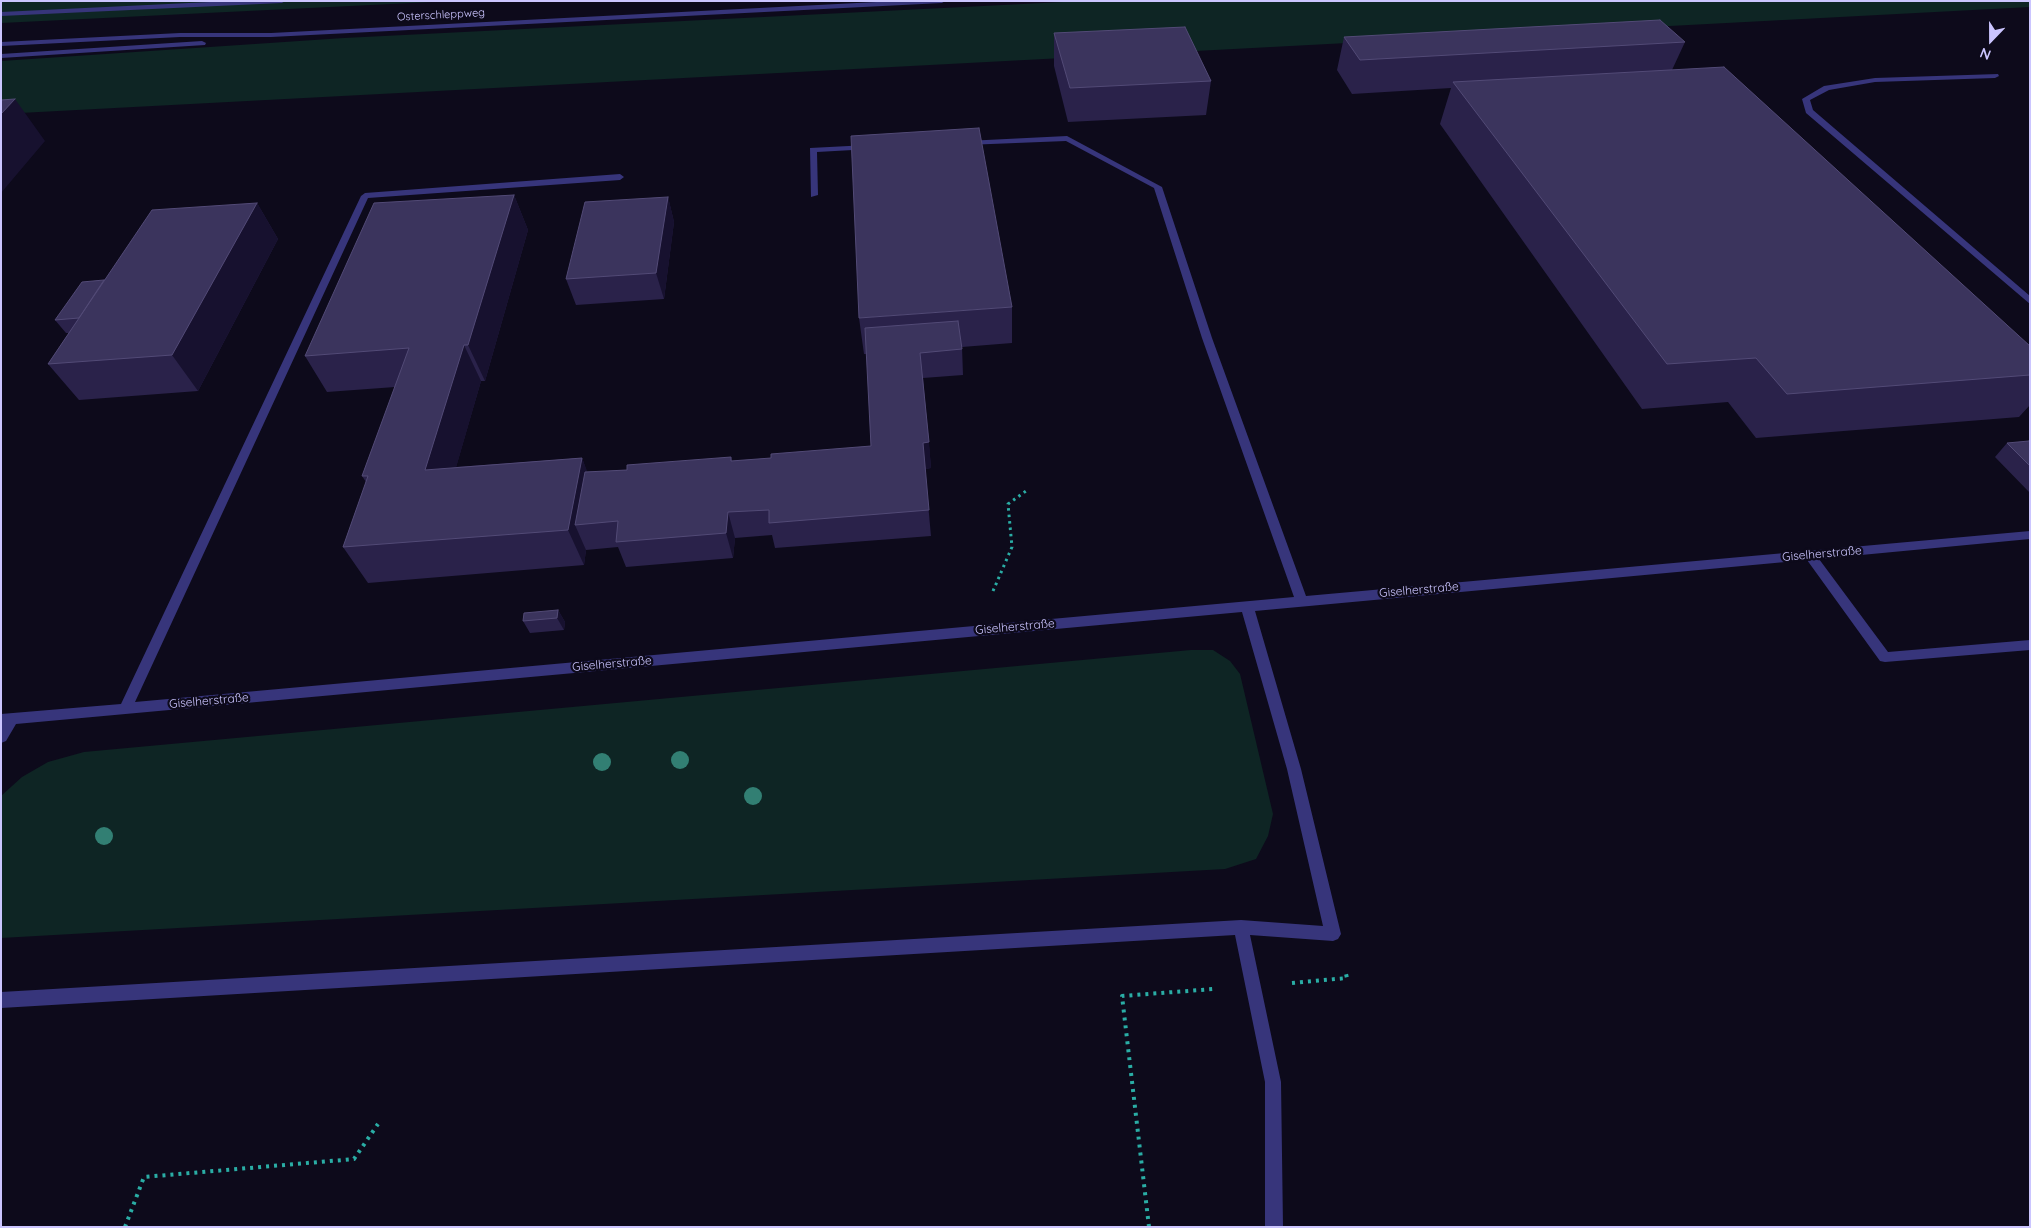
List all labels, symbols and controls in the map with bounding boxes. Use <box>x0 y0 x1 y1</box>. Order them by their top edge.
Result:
street label: Osterschleppweg <box>397 6 485 24</box>
north arrow <box>1966 15 2016 65</box>
text: N <box>1977 44 1994 64</box>
street label: Giselherstraße <box>1782 543 1862 565</box>
street label: Giselherstraße <box>1379 579 1459 601</box>
street label: Giselherstraße <box>975 616 1055 638</box>
street label: Giselherstraße <box>572 653 652 675</box>
street label: Giselherstraße <box>169 690 249 712</box>

